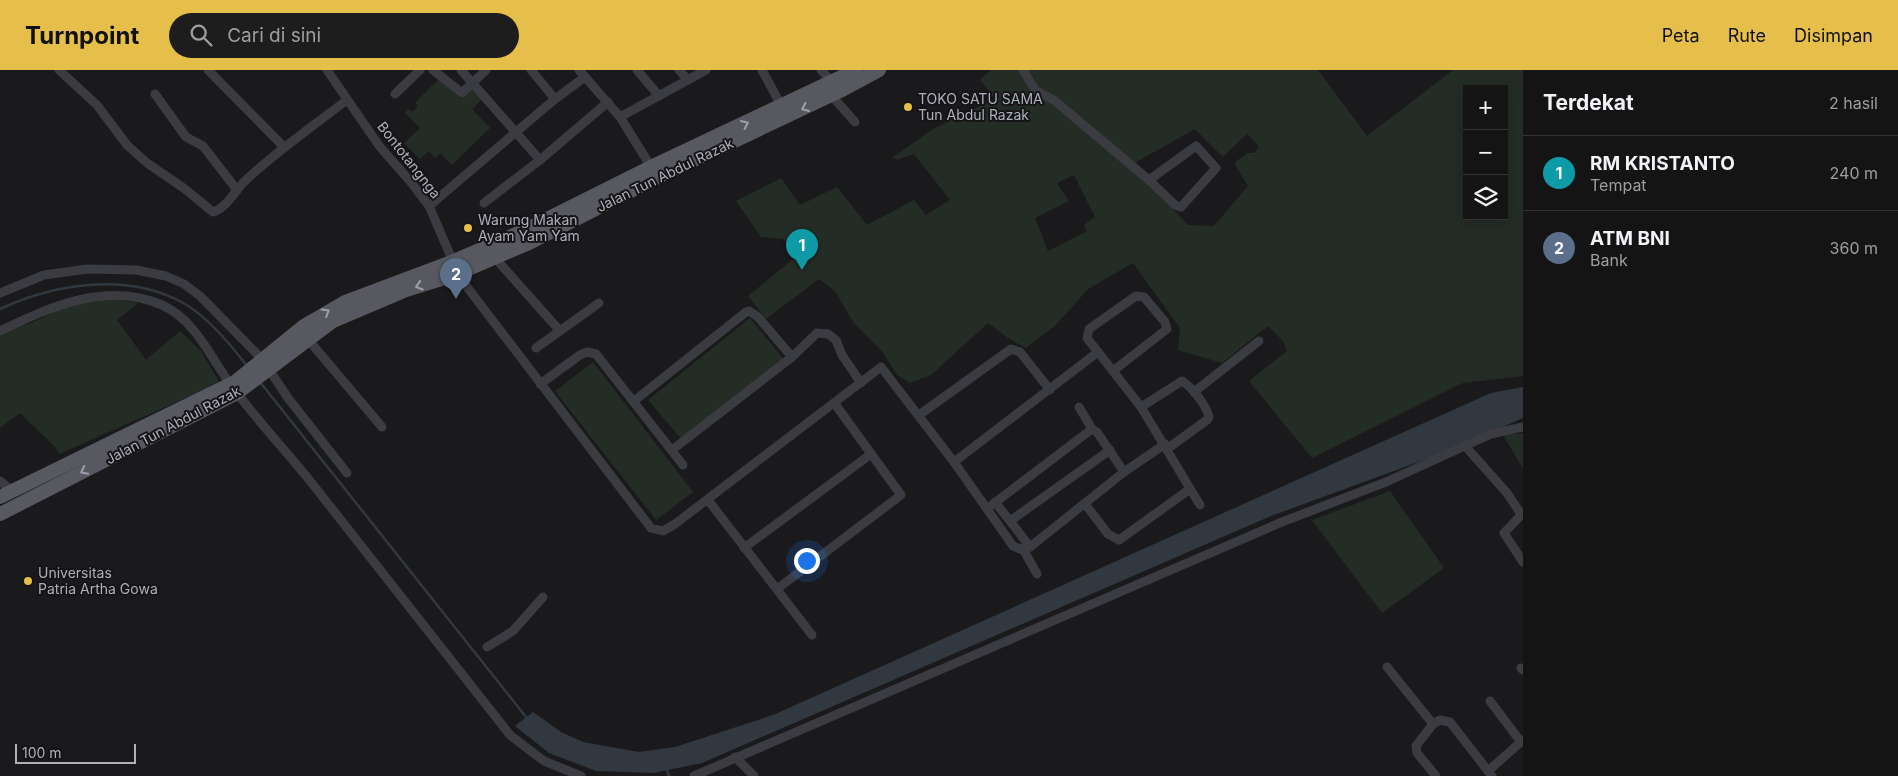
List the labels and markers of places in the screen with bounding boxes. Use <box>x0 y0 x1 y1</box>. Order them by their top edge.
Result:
place label: TOKO SATU SAMA Tun Abdul Razak <box>918 90 1043 123</box>
marker: TOKO SATU SAMA Tun Abdul Razak <box>902 101 914 113</box>
place label: Warung Makan Ayam Yam Yam <box>478 211 580 244</box>
marker: Warung Makan Ayam Yam Yam <box>462 222 474 234</box>
pin: 1 <box>786 229 818 270</box>
pin: 2 <box>440 258 472 299</box>
place label: Universitas Patria Artha Gowa <box>38 564 158 597</box>
marker: Universitas Patria Artha Gowa <box>22 575 34 587</box>

